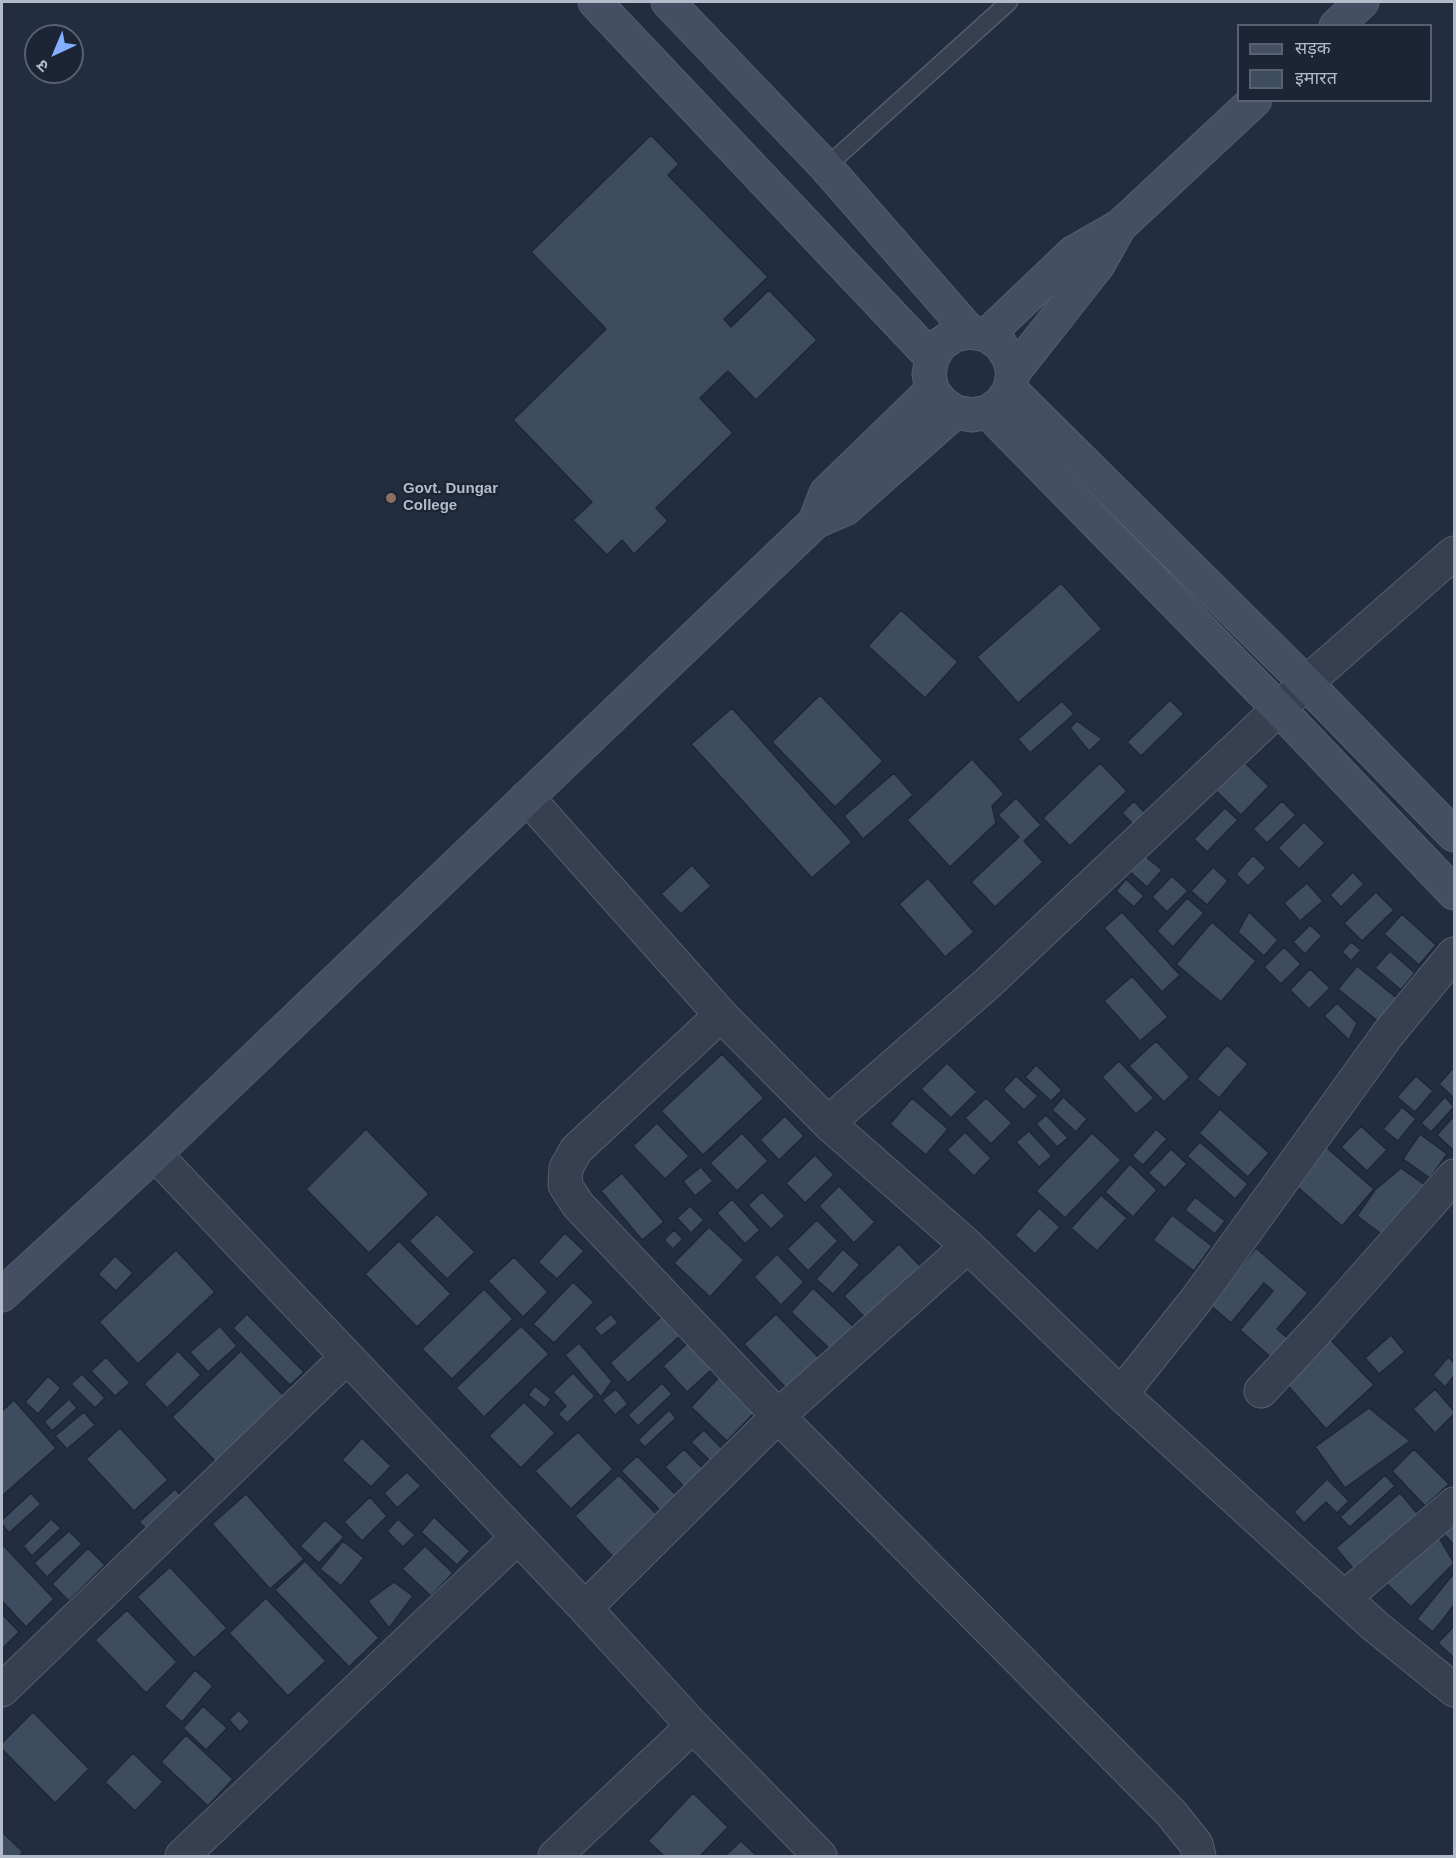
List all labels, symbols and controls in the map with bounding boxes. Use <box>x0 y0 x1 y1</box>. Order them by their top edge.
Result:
north arrow <box>24 24 84 84</box>
legend <box>1237 24 1432 102</box>
text: सड़क <box>1295 38 1331 58</box>
text: उ <box>33 56 52 75</box>
text: इमारत <box>1295 68 1337 88</box>
place label: Govt. Dungar College <box>403 480 498 515</box>
marker: Govt. Dungar College <box>384 491 398 505</box>

